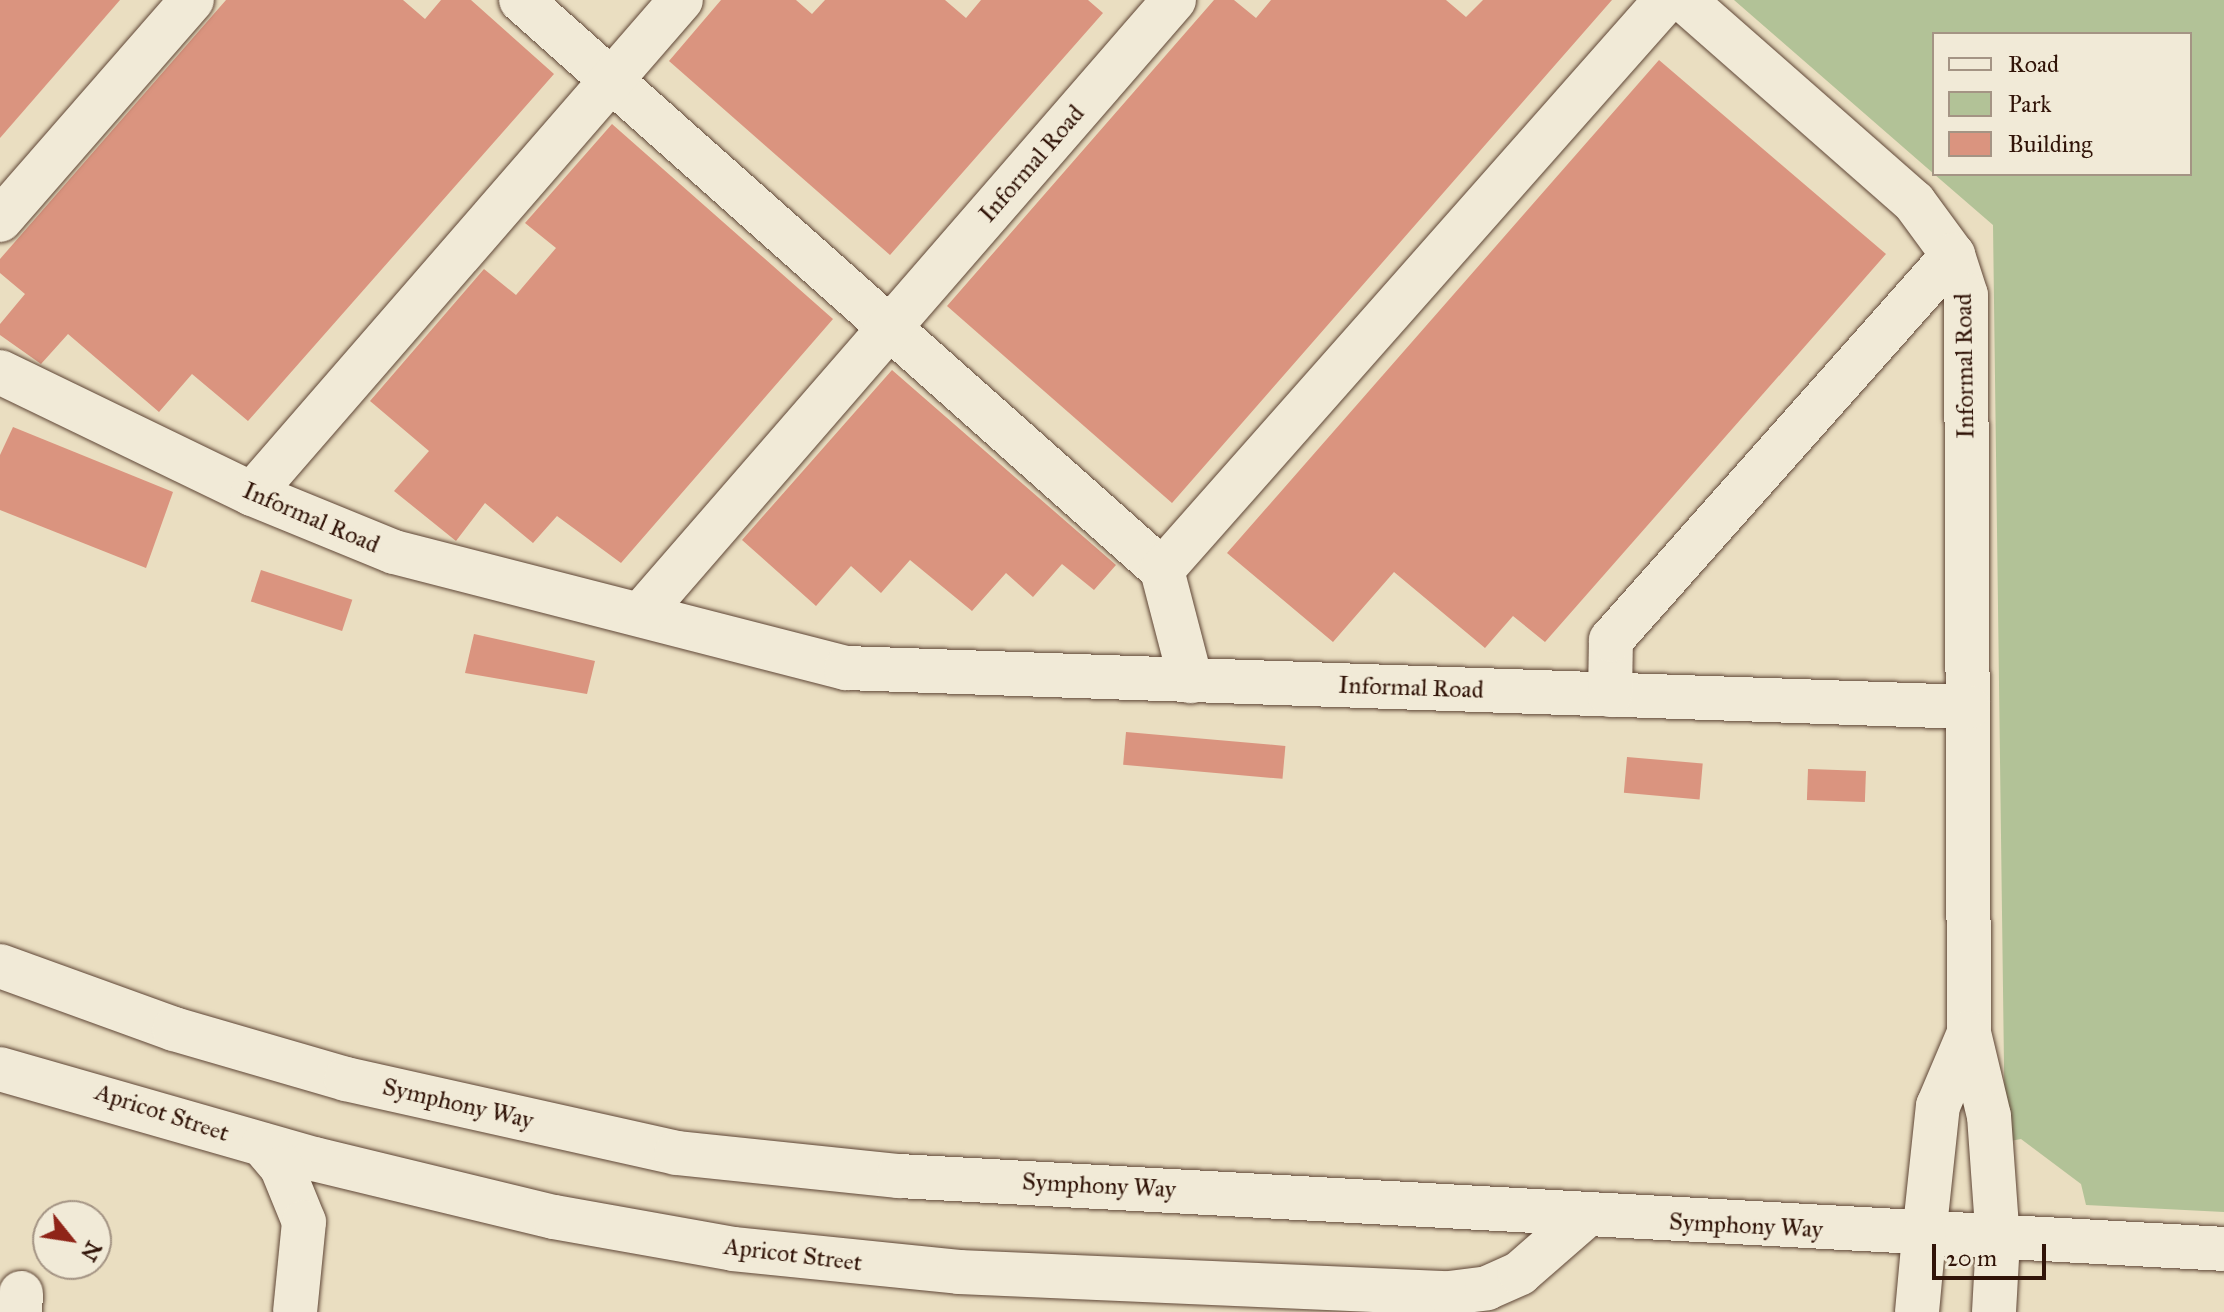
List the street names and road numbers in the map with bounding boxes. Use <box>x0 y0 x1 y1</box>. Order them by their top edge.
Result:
street label: Informal Road <box>973 100 1091 228</box>
street label: Informal Road <box>1949 293 1981 439</box>
street label: Informal Road <box>238 476 384 560</box>
street label: Informal Road <box>1338 671 1484 705</box>
street label: Symphony Way <box>380 1073 536 1135</box>
street label: Apricot Street <box>91 1078 233 1148</box>
street label: Symphony Way <box>1021 1168 1177 1204</box>
street label: Symphony Way <box>1668 1208 1824 1244</box>
street label: Apricot Street <box>722 1232 864 1278</box>

